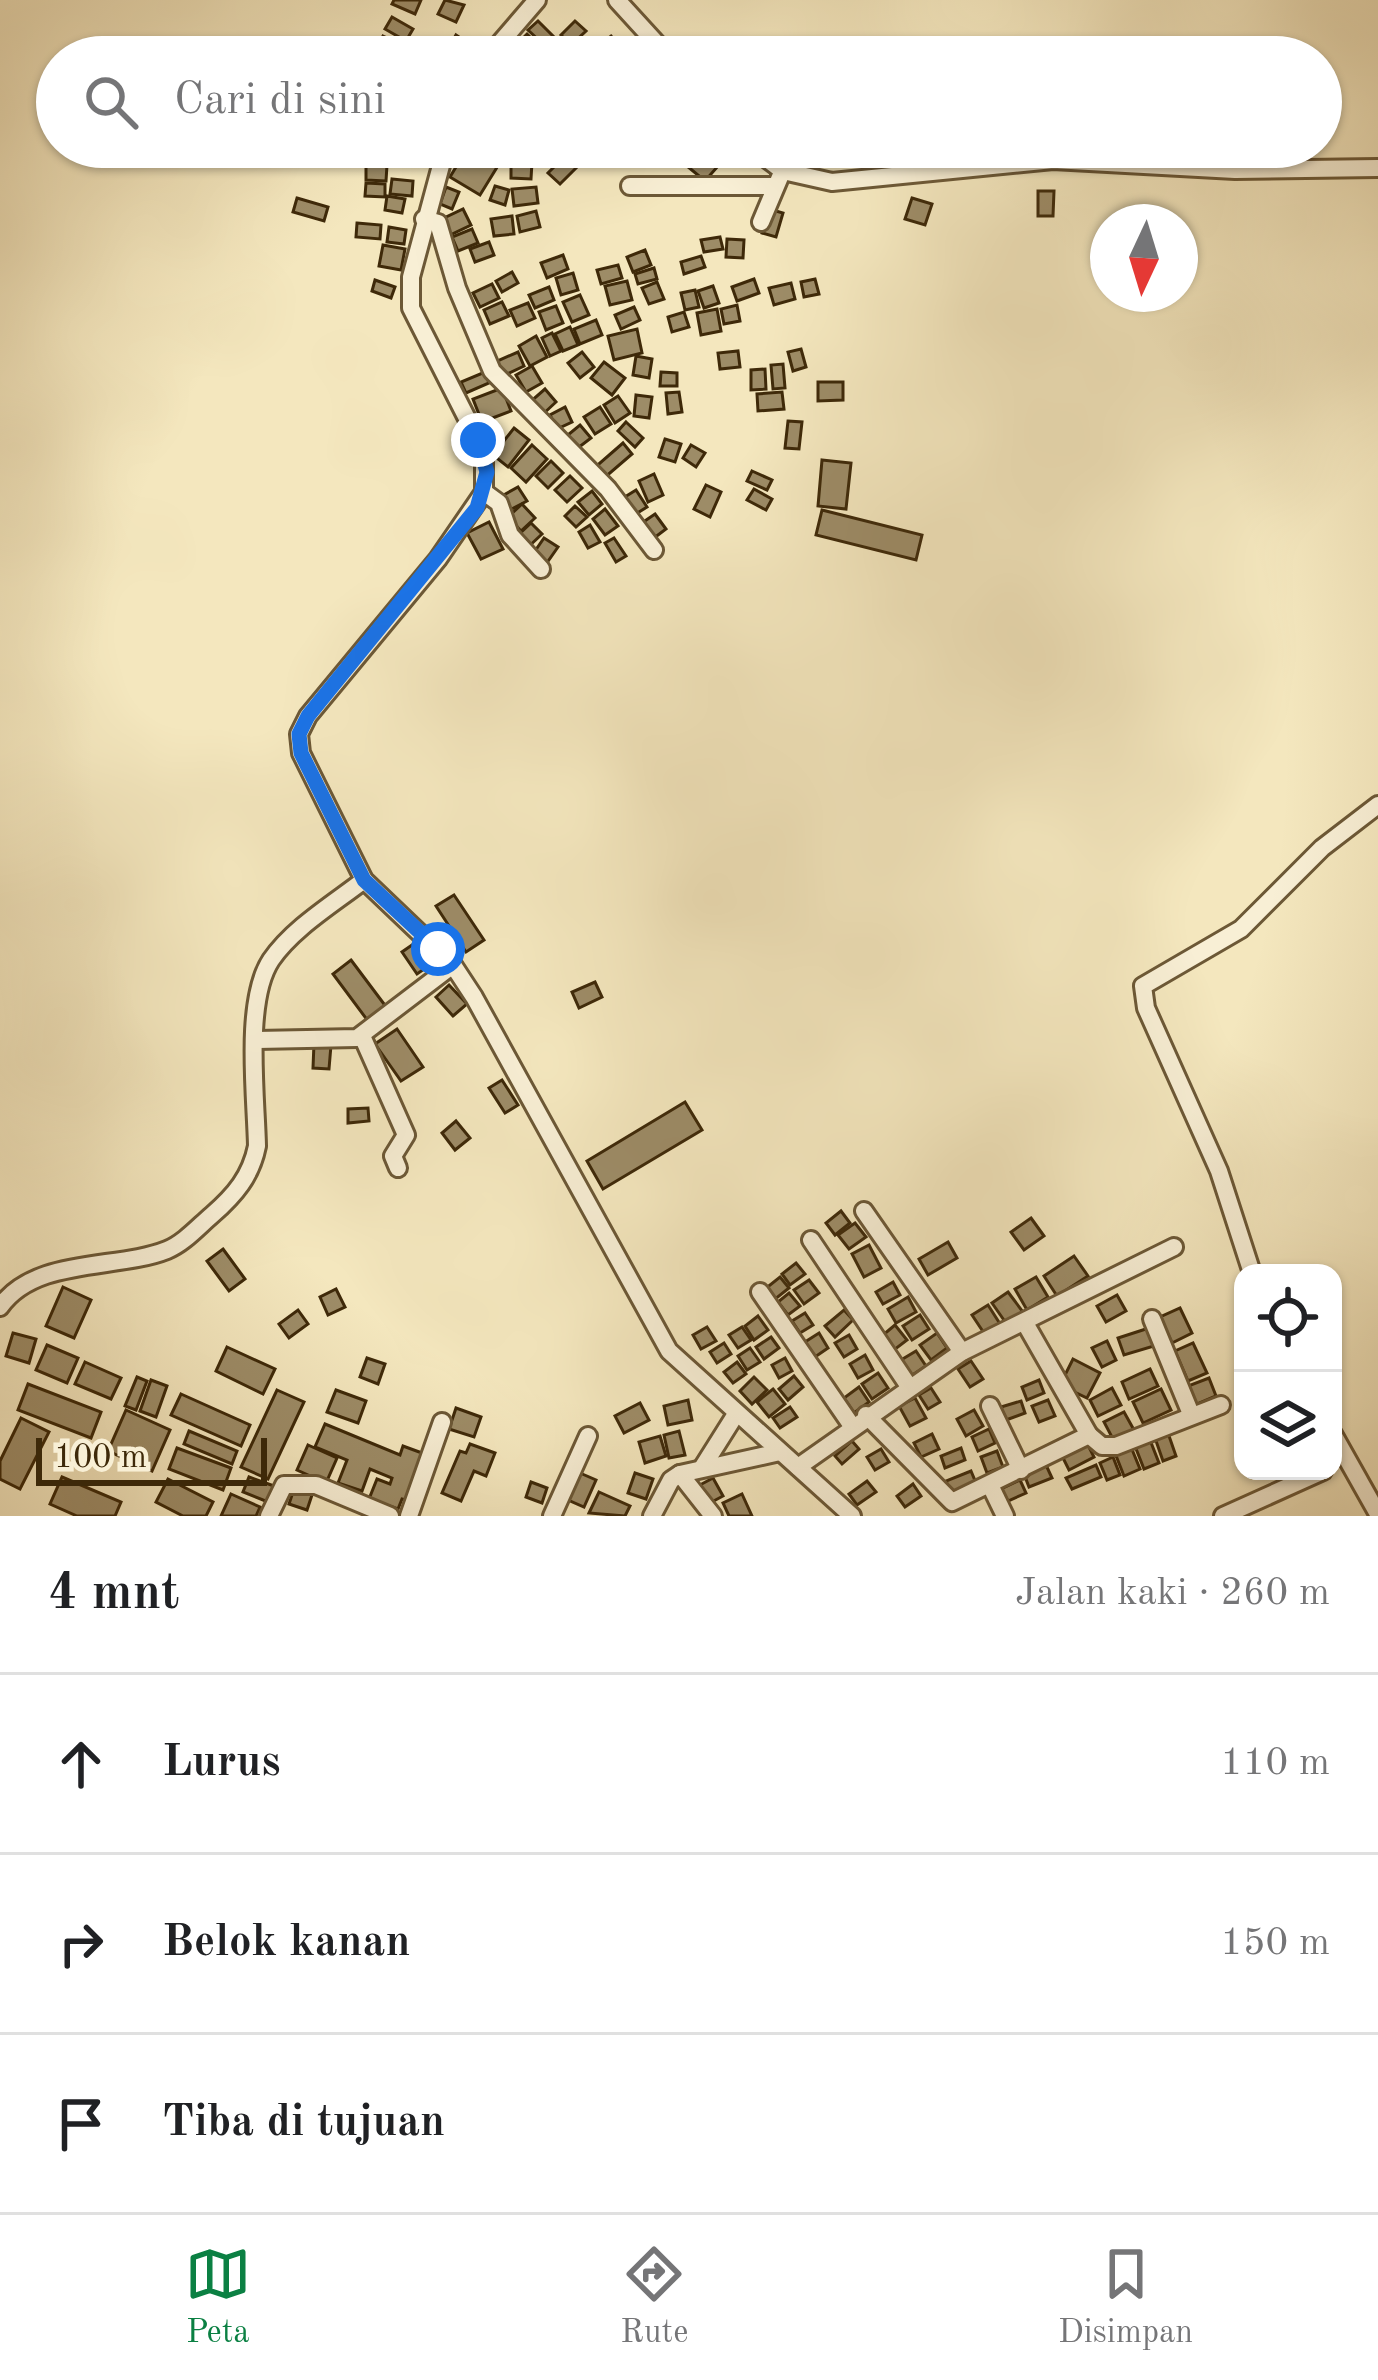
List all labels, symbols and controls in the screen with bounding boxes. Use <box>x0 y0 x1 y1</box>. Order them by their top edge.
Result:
search box <box>36 36 1342 168</box>
icon: search <box>78 69 144 135</box>
text: Cari di sini <box>174 79 386 124</box>
north arrow <box>1090 204 1198 312</box>
route end <box>451 413 505 467</box>
route start <box>411 922 465 976</box>
map controls <box>1234 1264 1342 1480</box>
button: locate <box>1234 1264 1342 1372</box>
button: layers <box>1234 1372 1342 1480</box>
scale bar <box>36 1432 267 1485</box>
text: 100 m <box>54 1442 147 1475</box>
text: 4 mnt <box>48 1569 180 1620</box>
text: Jalan kaki · 260 m <box>1015 1574 1330 1613</box>
icon: ahead <box>48 1731 114 1797</box>
text: Lurus <box>162 1741 281 1786</box>
text: 110 m <box>1220 1744 1330 1783</box>
icon: right <box>48 1911 114 1977</box>
text: Belok kanan <box>162 1921 411 1966</box>
text: 150 m <box>1220 1924 1330 1963</box>
icon: arrive <box>48 2091 114 2157</box>
text: Tiba di tujuan <box>162 2101 445 2146</box>
tab: Peta <box>185 2241 251 2354</box>
tab: Rute <box>620 2241 688 2354</box>
tab: Disimpan <box>1058 2241 1193 2354</box>

